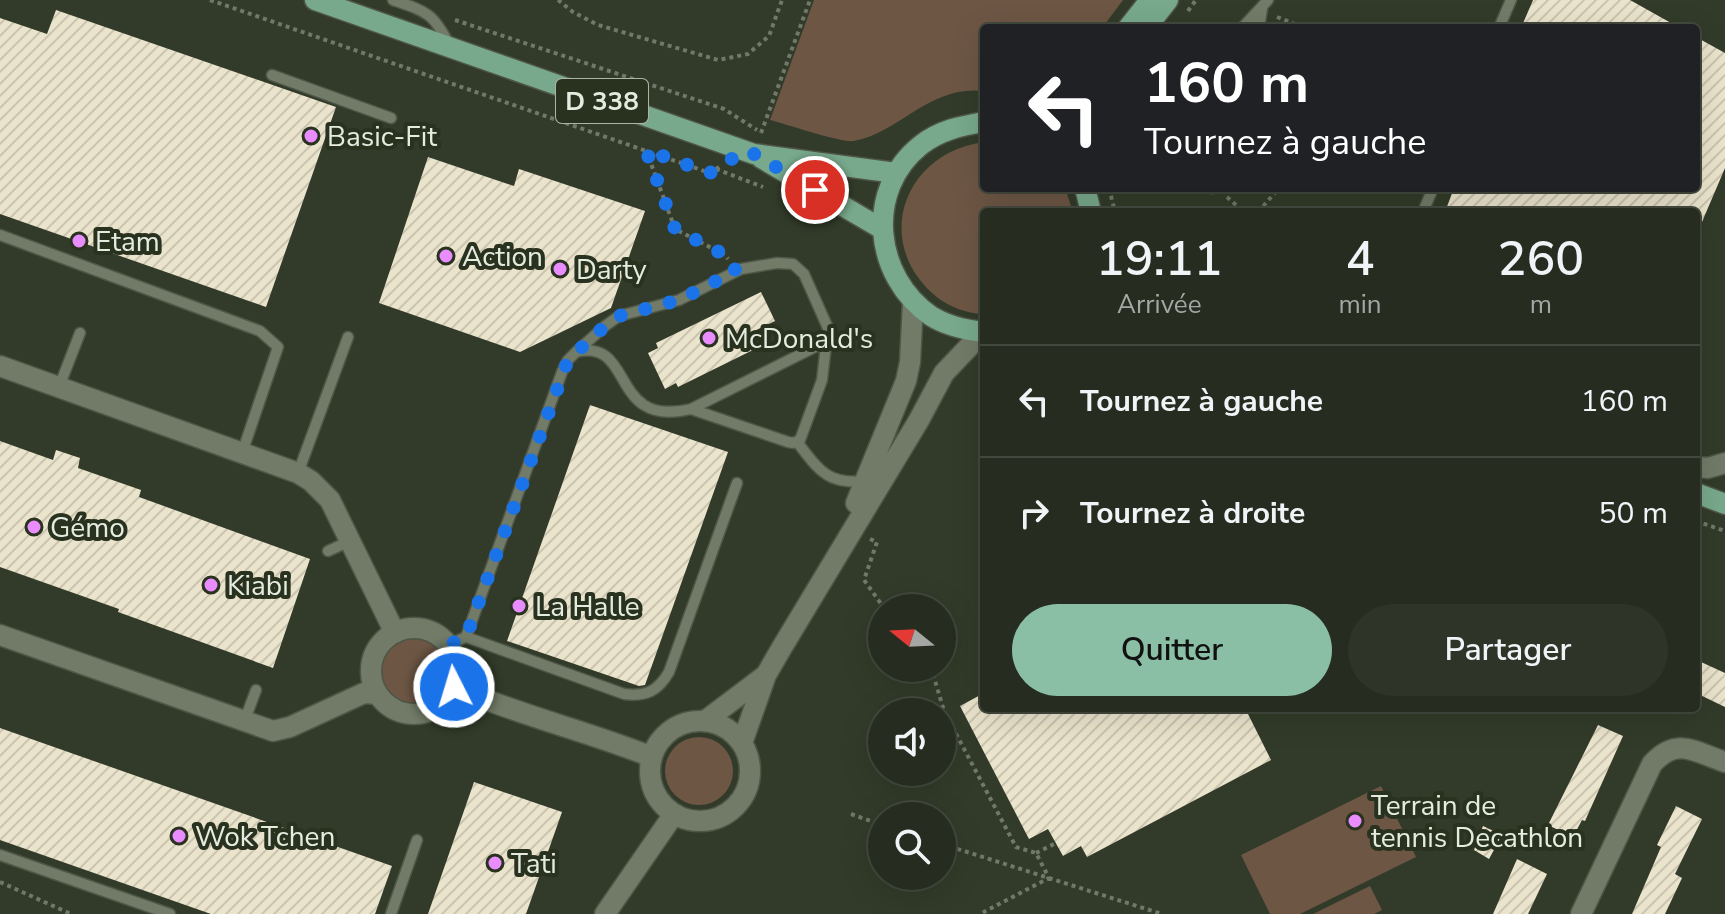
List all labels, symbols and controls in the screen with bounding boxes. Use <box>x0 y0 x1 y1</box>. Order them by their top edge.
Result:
text: 160 m <box>1144 45 1309 122</box>
icon: left <box>1012 56 1116 160</box>
road number: D 338 <box>556 79 648 123</box>
place label: Basic-Fit <box>327 118 437 156</box>
text: Tournez à gauche <box>1144 118 1426 167</box>
marker: Basic-Fit <box>302 127 320 145</box>
pin <box>781 156 849 224</box>
icon: arrive <box>793 168 837 212</box>
place label: Etam <box>95 223 160 261</box>
text: 19:11 <box>1096 226 1223 292</box>
text: 4 <box>1346 226 1374 292</box>
text: 260 <box>1498 226 1584 292</box>
marker: Etam <box>70 232 88 250</box>
place label: Action <box>462 238 543 276</box>
marker: Action <box>437 247 455 265</box>
place label: Darty <box>576 251 647 289</box>
marker: Darty <box>551 260 569 278</box>
text: Arrivée <box>1117 287 1202 322</box>
text: min <box>1339 287 1382 322</box>
text: m <box>1530 287 1552 322</box>
place label: McDonald's <box>725 320 873 358</box>
marker: McDonald's <box>700 329 718 347</box>
icon: left <box>1012 379 1056 423</box>
text: Tournez à gauche <box>1080 381 1323 422</box>
text: 160 m <box>1581 381 1668 422</box>
icon: right <box>1012 491 1056 535</box>
text: Tournez à droite <box>1080 493 1305 534</box>
text: 50 m <box>1599 493 1668 534</box>
place label: Gémo <box>50 509 125 547</box>
marker: Gémo <box>25 518 43 536</box>
place label: Kiabi <box>227 567 289 605</box>
marker: Kiabi <box>202 576 220 594</box>
place label: La Halle <box>535 588 640 626</box>
north arrow <box>868 594 956 682</box>
map controls <box>868 594 956 890</box>
marker: La Halle <box>510 597 528 615</box>
button: Quitter <box>1012 604 1332 696</box>
button: Partager <box>1348 604 1668 696</box>
position arrow <box>412 645 496 729</box>
button: sound <box>868 698 956 786</box>
place label: Terrain de tennis Decathlon <box>1371 787 1583 857</box>
button: search <box>868 802 956 890</box>
marker: Terrain de tennis Decathlon <box>1346 812 1364 830</box>
place label: Wok Tchen <box>195 818 335 856</box>
marker: Wok Tchen <box>170 827 188 845</box>
place label: Tati <box>511 845 557 883</box>
marker: Tati <box>486 854 504 872</box>

